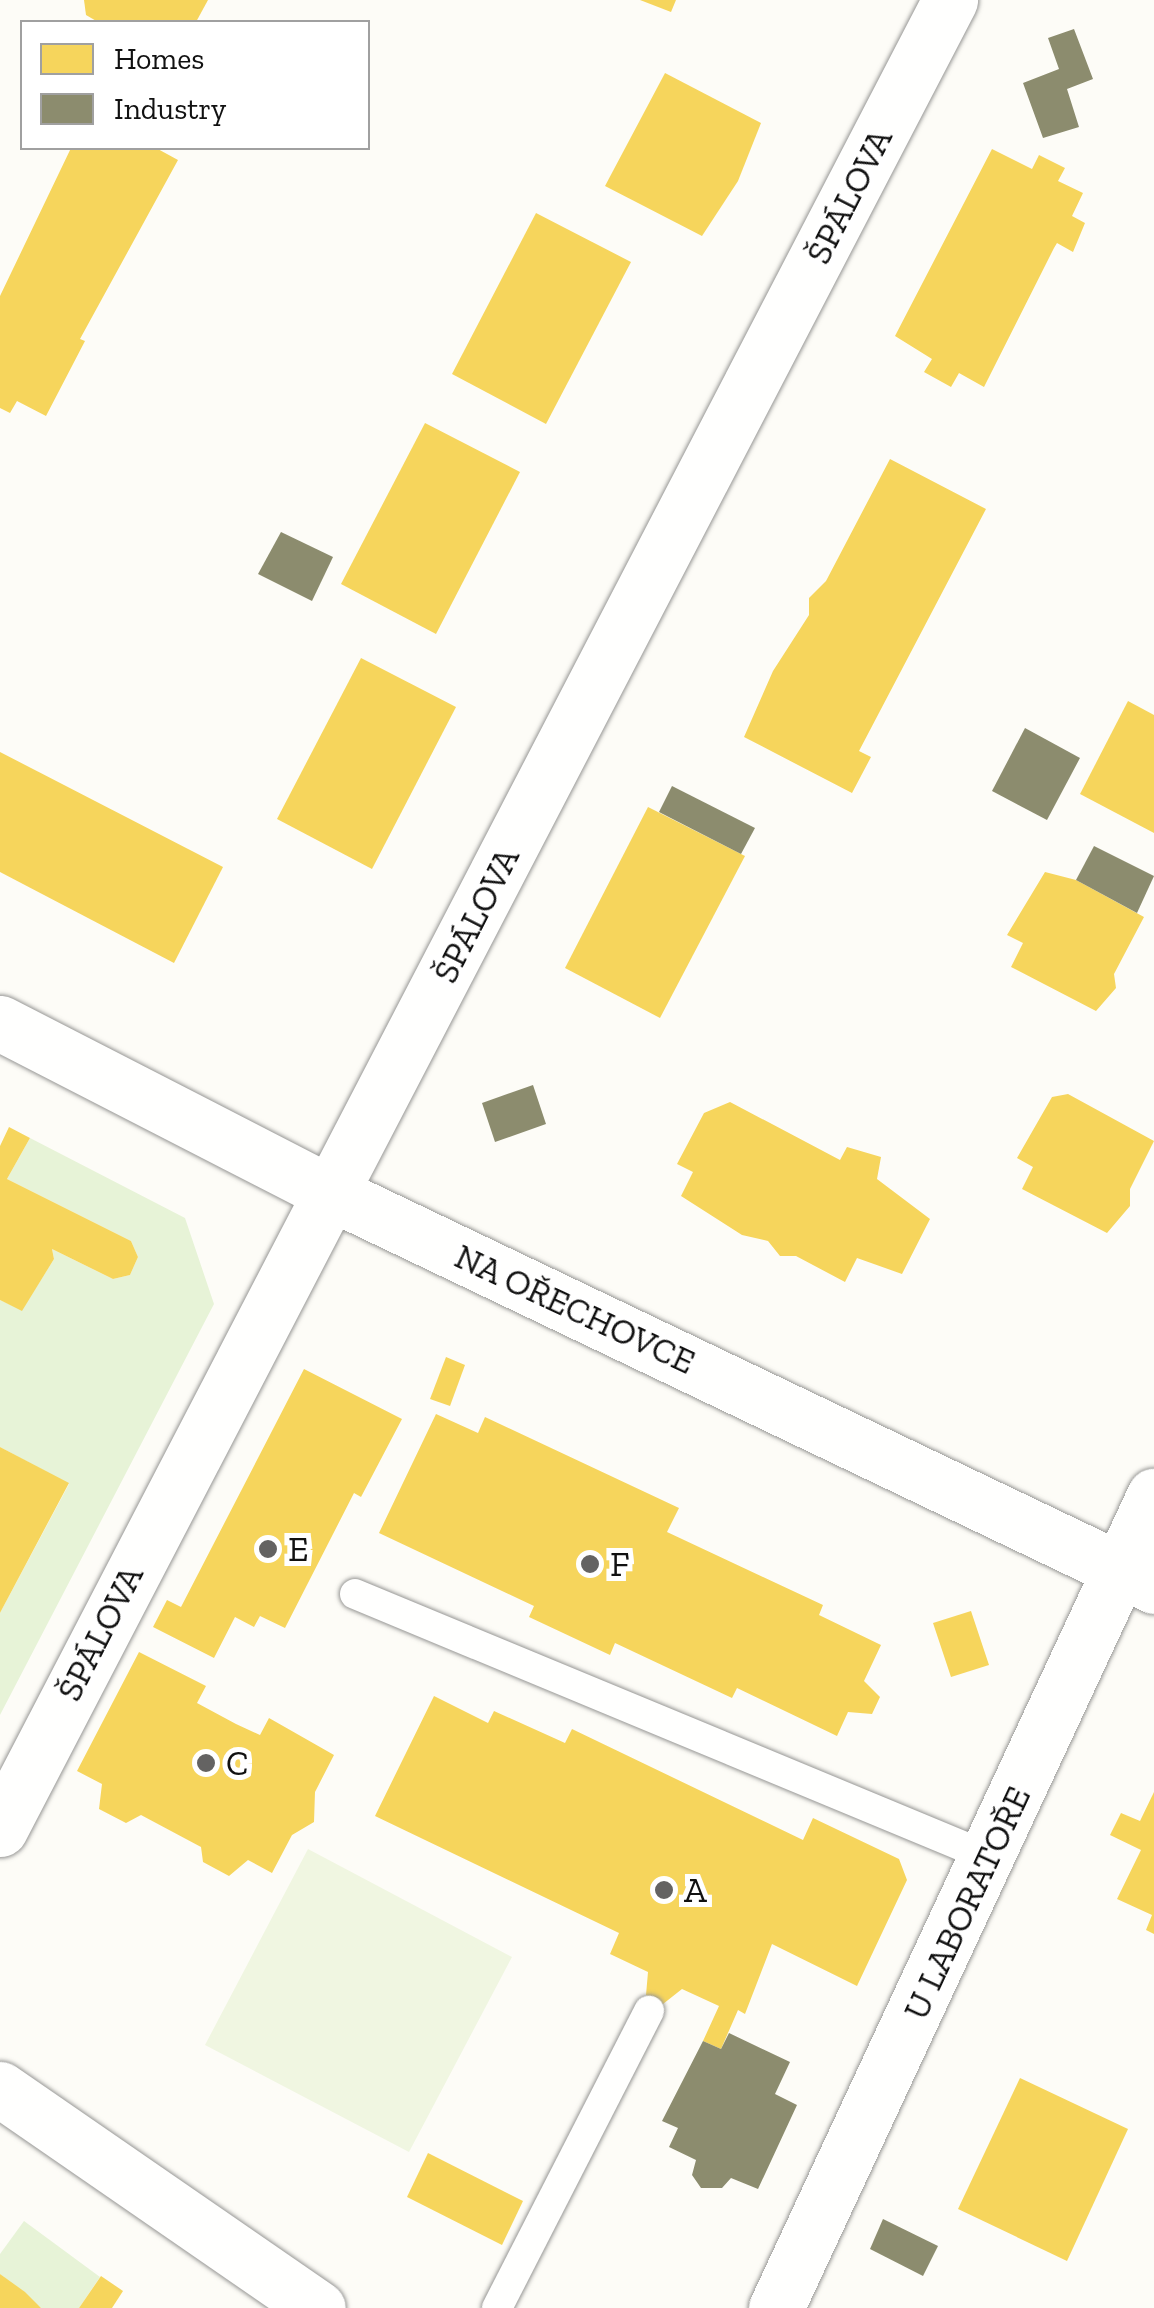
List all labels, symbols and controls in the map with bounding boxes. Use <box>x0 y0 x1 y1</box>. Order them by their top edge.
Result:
legend <box>20 20 370 150</box>
text: Homes <box>114 41 204 77</box>
text: Industry <box>114 91 226 127</box>
street label: ŠPÁLOVA <box>797 121 901 271</box>
street label: ŠPÁLOVA <box>424 840 528 990</box>
street label: NA OŘECHOVCE <box>448 1235 702 1383</box>
place label: E <box>288 1528 309 1570</box>
marker: E <box>257 1538 279 1560</box>
place label: F <box>610 1543 630 1585</box>
marker: F <box>579 1553 601 1575</box>
street label: ŠPÁLOVA <box>48 1558 152 1708</box>
place label: C <box>226 1742 249 1784</box>
marker: C <box>195 1752 217 1774</box>
street label: U LABORATOŘE <box>895 1780 1039 2026</box>
place label: A <box>684 1869 707 1911</box>
marker: A <box>653 1879 675 1901</box>

